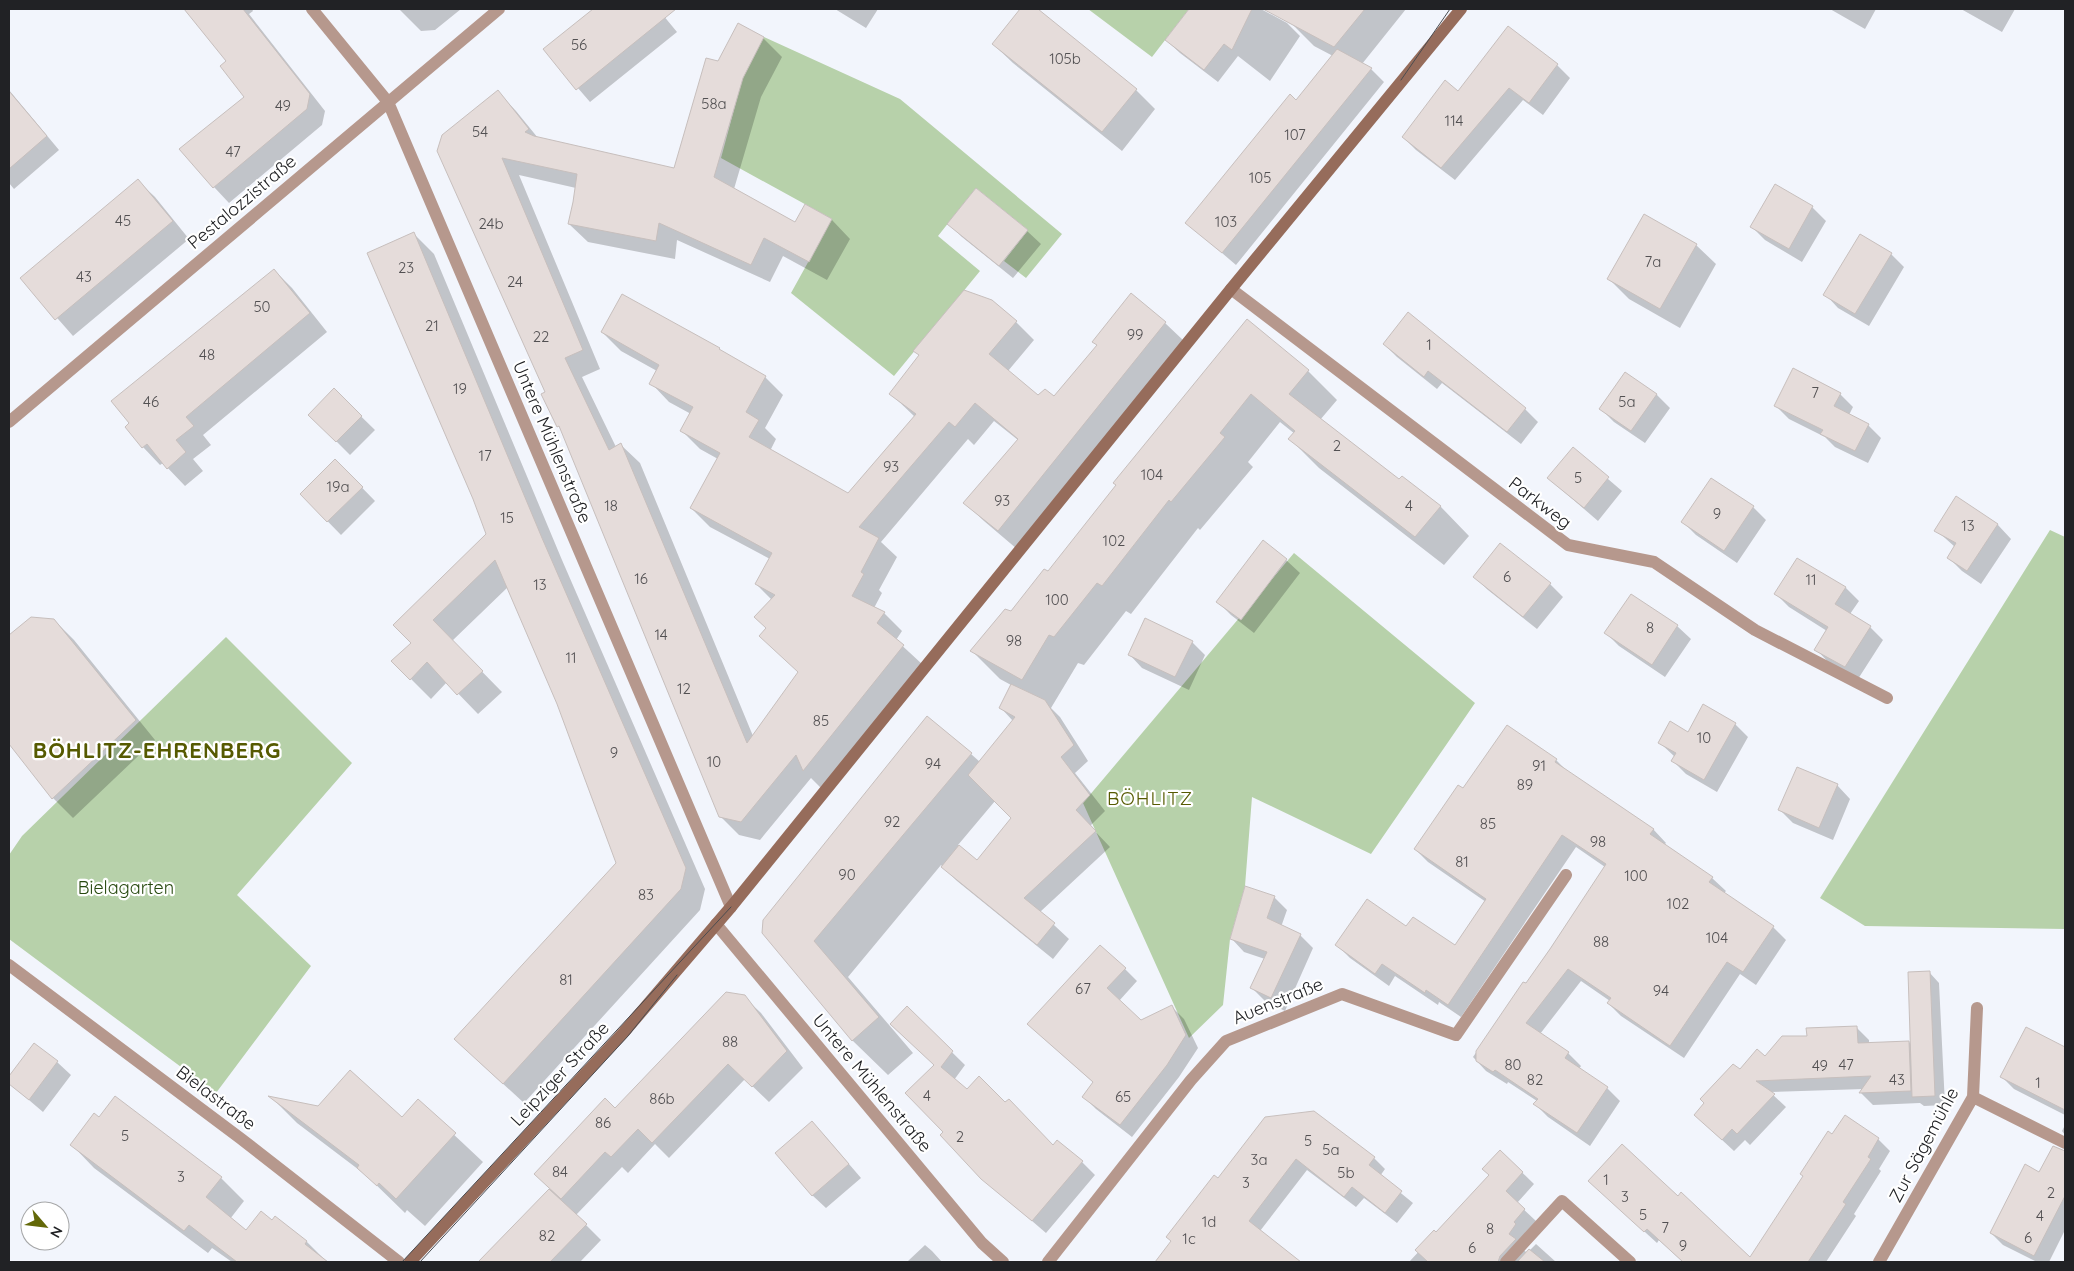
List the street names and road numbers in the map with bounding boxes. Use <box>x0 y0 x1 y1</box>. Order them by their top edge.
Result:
street label: Pestalozzistraße <box>183 149 301 254</box>
street label: Untere Mühlenstraße <box>508 357 597 526</box>
street label: Parkweg <box>1504 471 1576 534</box>
street label: Auenstraße <box>1229 972 1326 1029</box>
street label: Untere Mühlenstraße <box>808 1009 937 1157</box>
street label: Leipziger Straße <box>505 1017 614 1131</box>
street label: Bielastraße <box>172 1060 261 1135</box>
street label: Zur Sägemühle <box>1884 1083 1963 1206</box>

